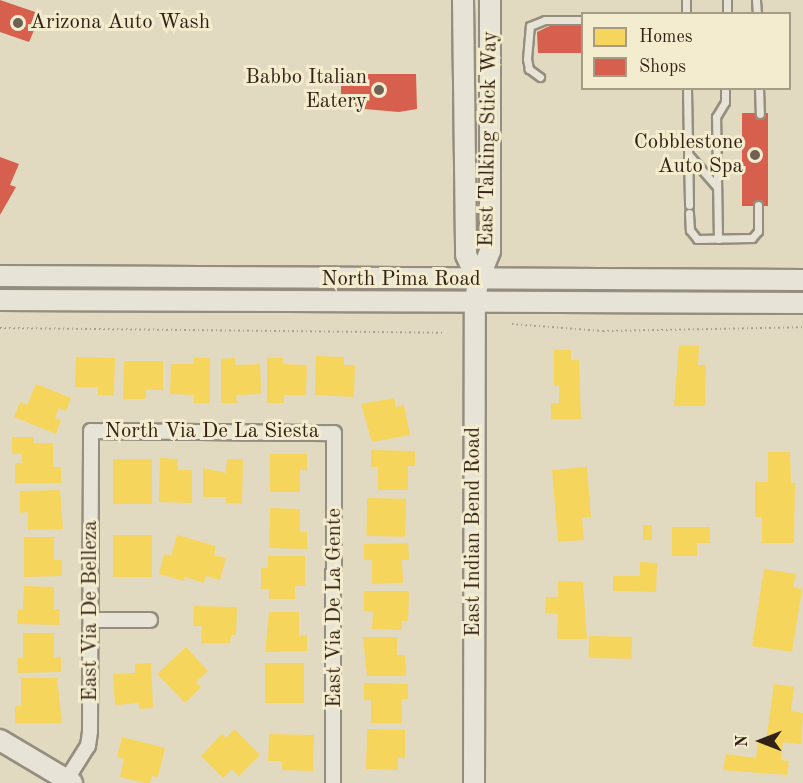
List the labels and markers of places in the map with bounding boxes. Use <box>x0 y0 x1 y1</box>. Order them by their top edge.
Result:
place label: Arizona Auto Wash <box>30 10 210 36</box>
marker: Arizona Auto Wash <box>11 16 25 30</box>
place label: Babbo Italian Eatery <box>245 65 367 115</box>
marker: Babbo Italian Eatery <box>372 83 386 97</box>
place label: Cobblestone Auto Spa <box>634 130 743 180</box>
marker: Cobblestone Auto Spa <box>748 148 762 162</box>

